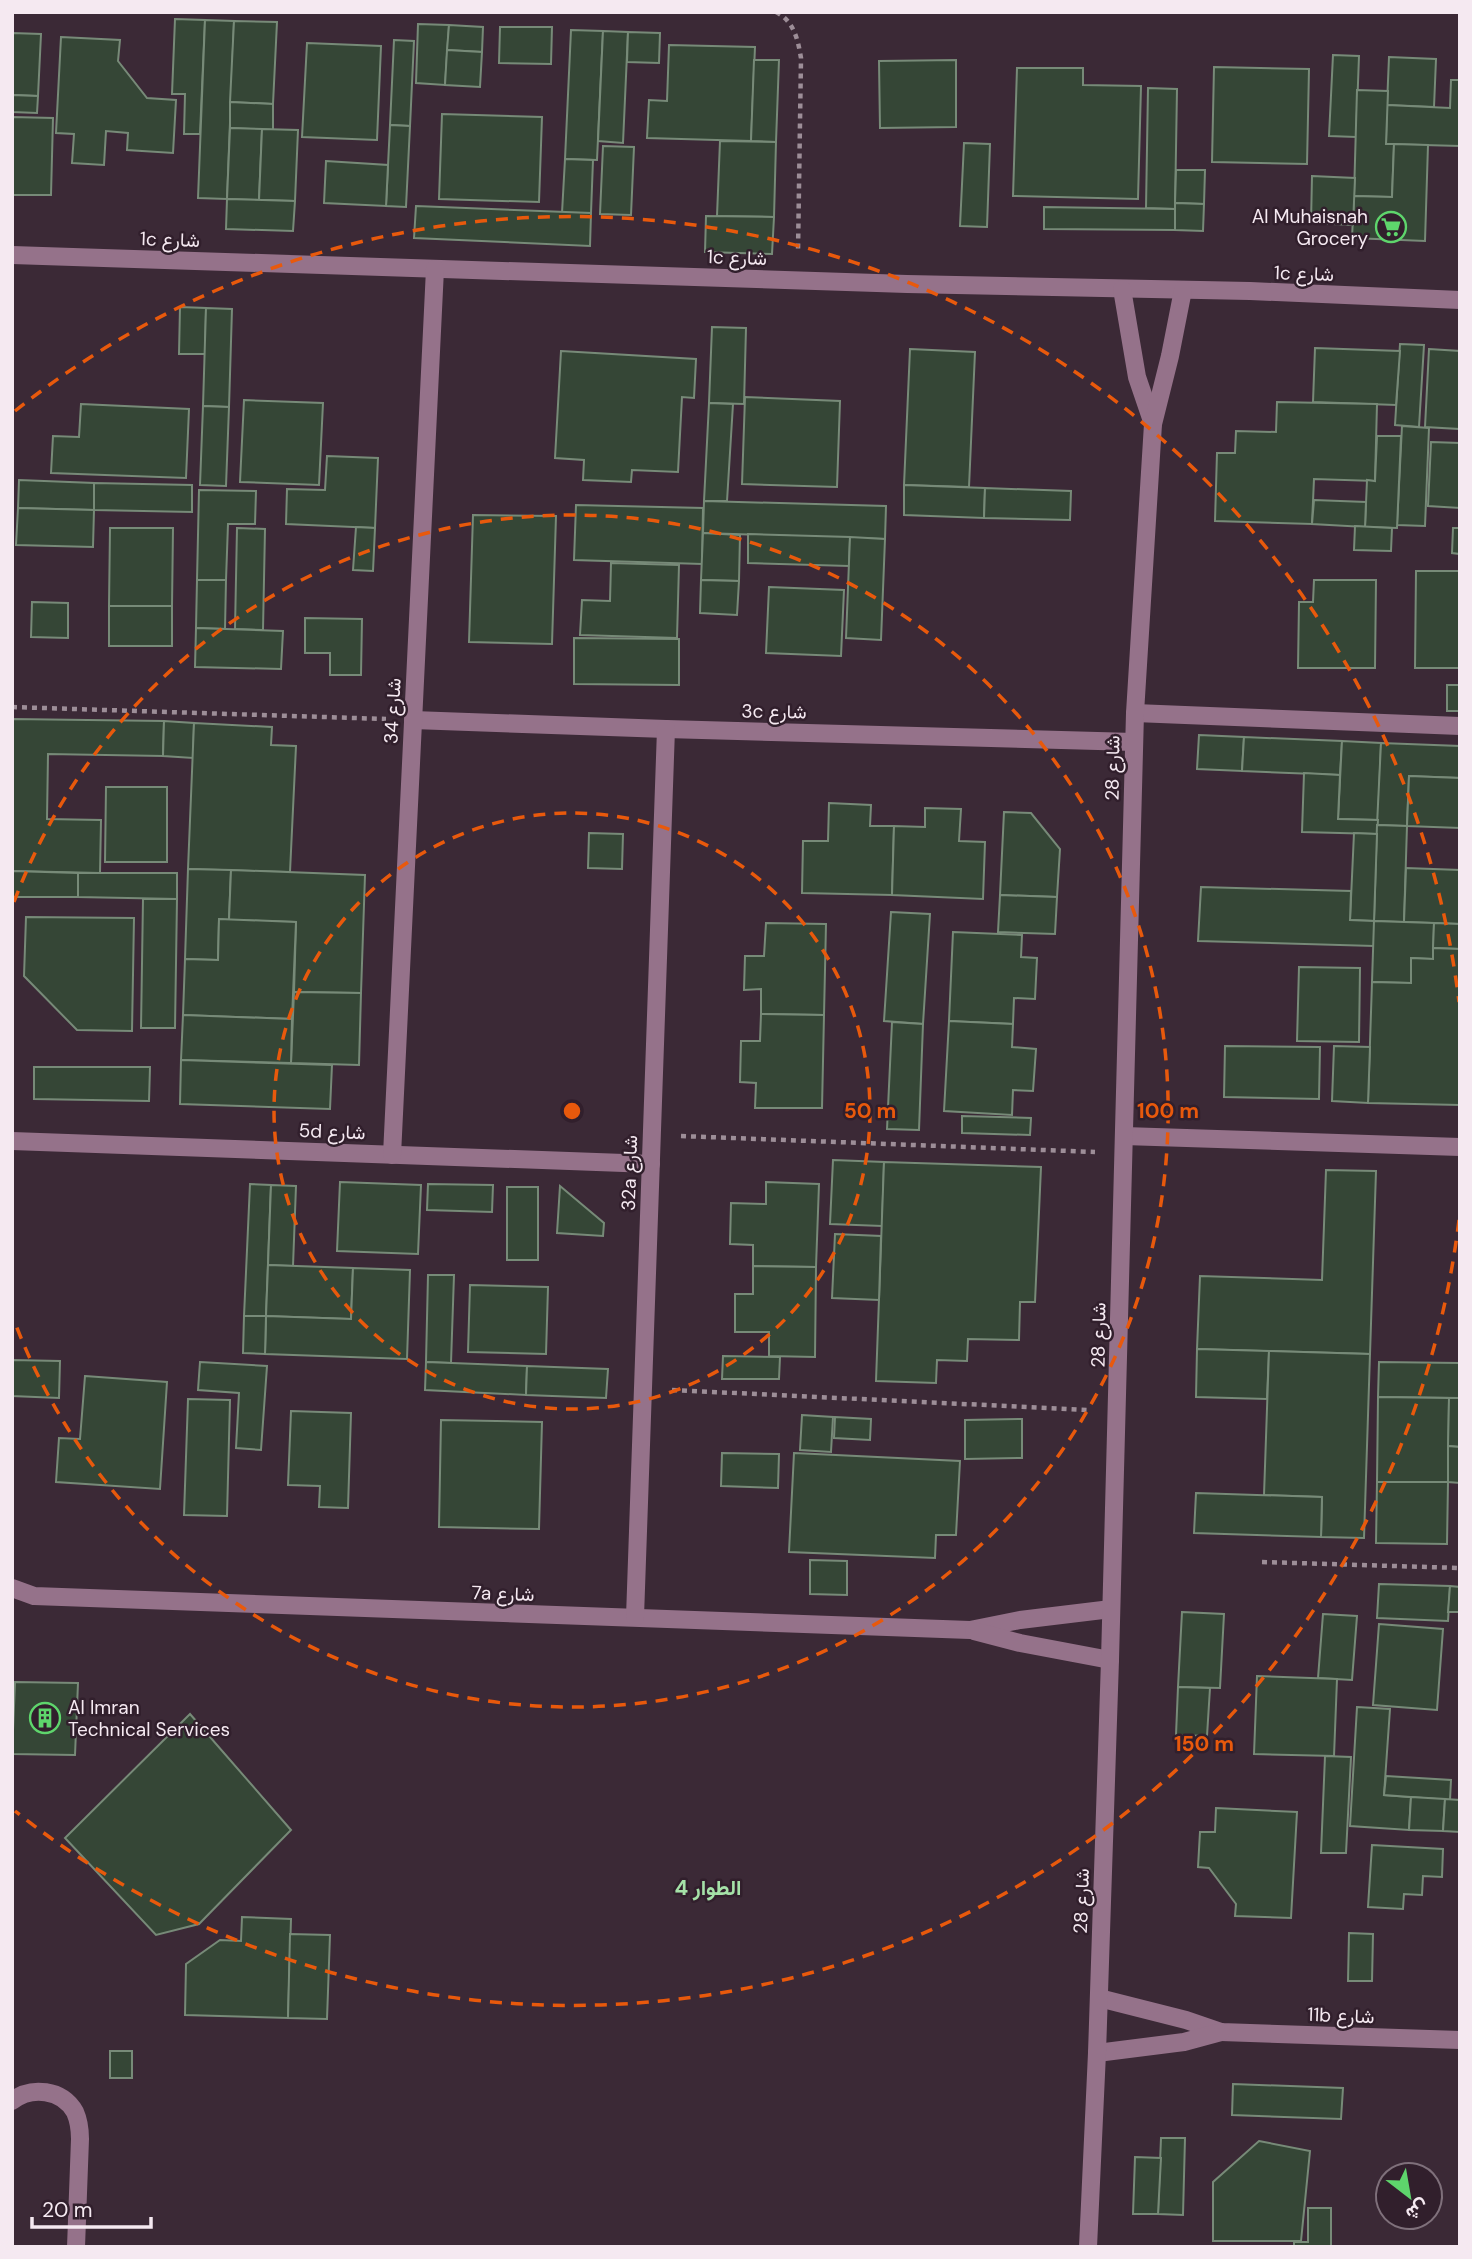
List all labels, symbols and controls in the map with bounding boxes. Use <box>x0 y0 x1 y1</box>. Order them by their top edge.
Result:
place label: Al Muhaisnah Grocery <box>1252 204 1368 251</box>
supermarket icon: Al Muhaisnah Grocery <box>1374 210 1408 244</box>
street label: 1c شارع <box>140 226 200 253</box>
street label: 1c شارع <box>707 244 767 271</box>
street label: 1c شارع <box>1274 260 1334 287</box>
street label: شارع 34 <box>378 677 407 745</box>
street label: 3c شارع <box>741 698 807 725</box>
street label: شارع 28 <box>1099 735 1126 801</box>
text: 50 m <box>844 1097 896 1125</box>
text: 100 m <box>1137 1097 1199 1125</box>
centre of rings <box>560 1099 584 1123</box>
street label: 5d شارع <box>298 1118 366 1145</box>
street label: 32a شارع <box>616 1135 643 1211</box>
street label: شارع 28 <box>1085 1302 1112 1368</box>
street label: 7a شارع <box>471 1580 535 1607</box>
place label: Al Imran Technical Services <box>68 1695 230 1742</box>
building icon: Al Imran Technical Services <box>28 1701 62 1735</box>
text: 150 m <box>1174 1730 1234 1758</box>
street label: شارع 28 <box>1068 1868 1095 1934</box>
district label: الطوار 4 <box>674 1874 742 1902</box>
street label: 11b شارع <box>1307 2002 1375 2029</box>
north arrow <box>1374 2161 1444 2231</box>
scale bar <box>32 2186 150 2230</box>
text: ش <box>1401 2194 1434 2227</box>
text: 20 m <box>42 2196 93 2224</box>

